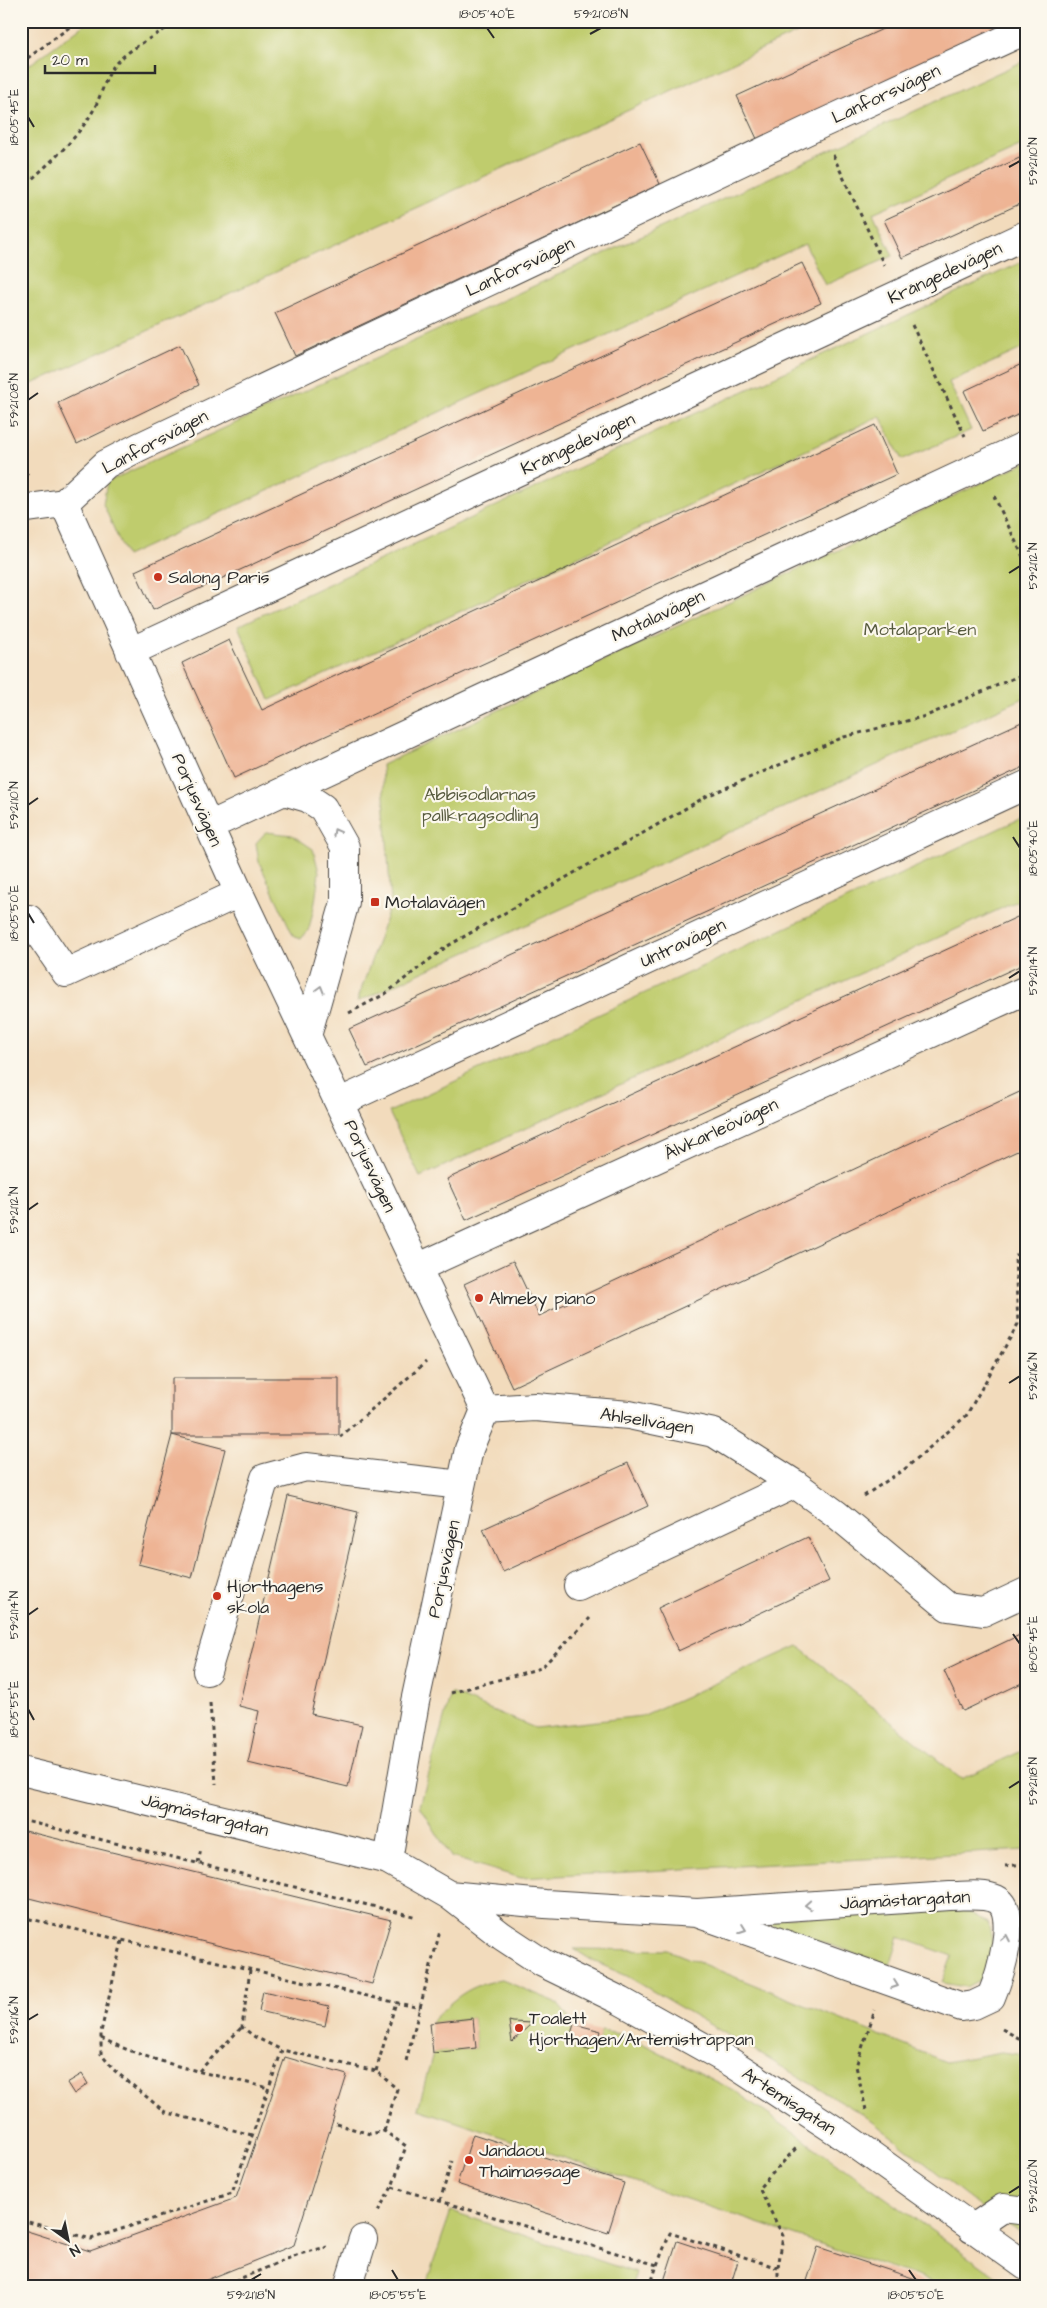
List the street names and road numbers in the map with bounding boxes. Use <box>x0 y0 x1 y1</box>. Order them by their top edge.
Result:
street label: Lanforsvägen <box>828 58 945 131</box>
street label: Lanforsvägen <box>462 231 579 304</box>
street label: Krångedevägen <box>884 236 1007 311</box>
street label: Lanforsvägen <box>98 404 213 481</box>
street label: Krångedevägen <box>517 407 640 482</box>
street label: Motalavägen <box>607 584 709 649</box>
street label: Porjusvägen <box>164 750 229 851</box>
street label: Untravägen <box>636 912 730 975</box>
street label: Älvkarleövägen <box>660 1092 782 1167</box>
street label: Porjusvägen <box>337 1116 402 1217</box>
street label: Ahlsellvägen <box>598 1401 695 1442</box>
street label: Porjusvägen <box>421 1518 468 1620</box>
street label: Jägmästargatan <box>138 1787 271 1844</box>
street label: Jägmästargatan <box>839 1884 971 1917</box>
street label: Artemisgatan <box>736 2061 841 2142</box>

